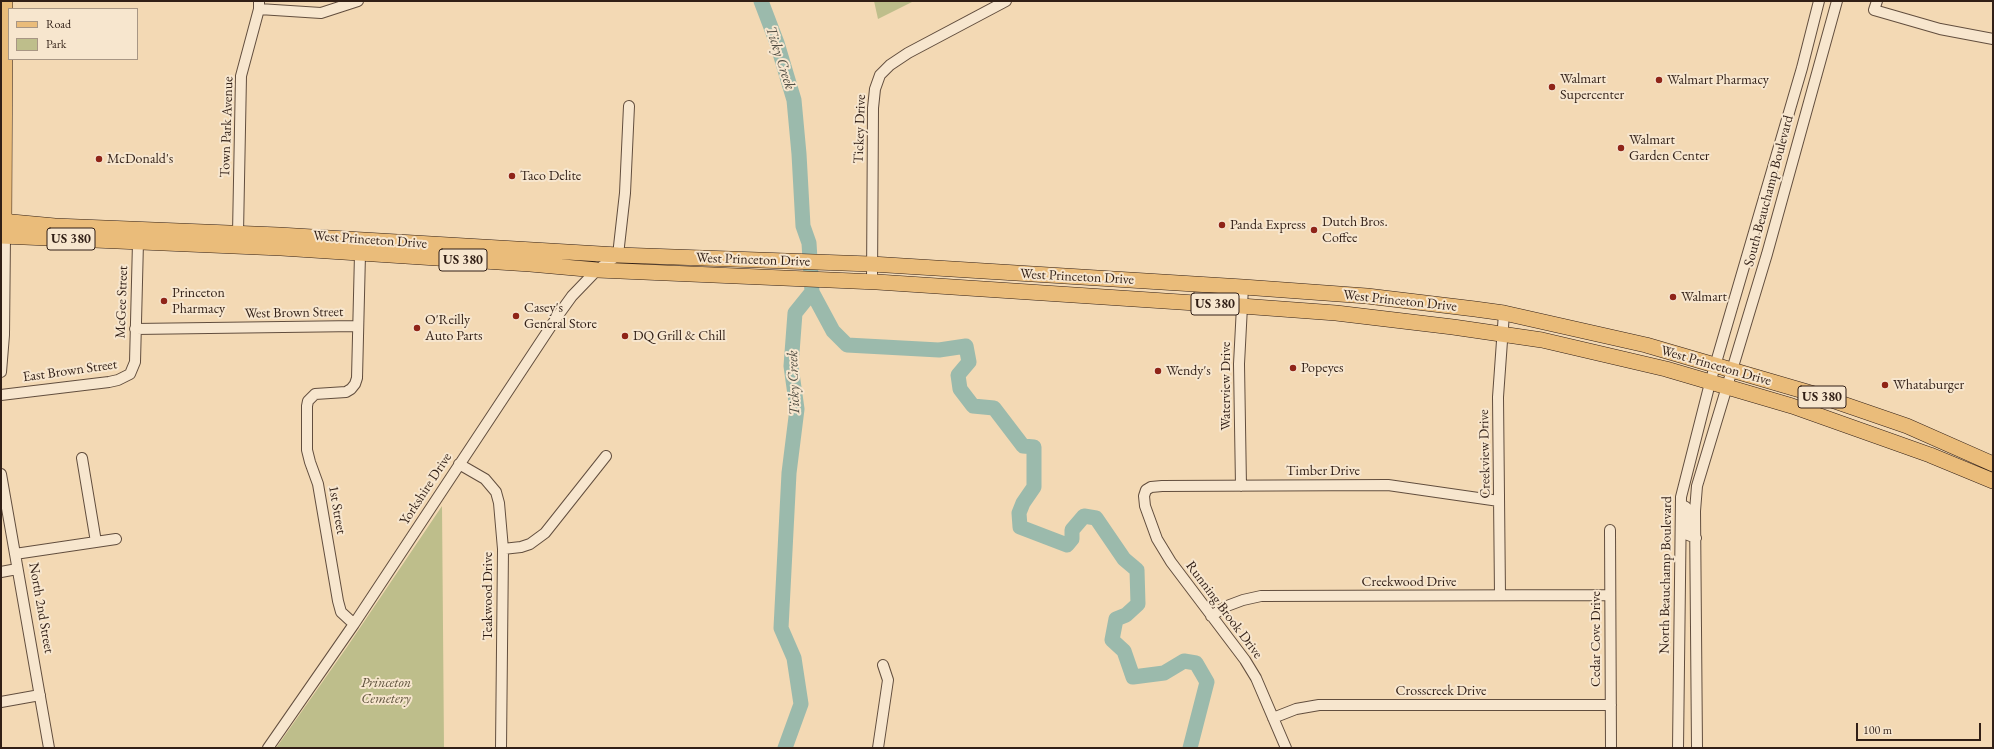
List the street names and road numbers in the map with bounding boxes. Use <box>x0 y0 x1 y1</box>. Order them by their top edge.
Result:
street label: Town Park Avenue <box>217 76 237 178</box>
street label: Tickey Drive <box>850 94 870 164</box>
street label: South Beauchamp Boulevard <box>1741 114 1797 268</box>
road number: US 380 <box>47 228 95 250</box>
street label: West Princeton Drive <box>312 228 428 252</box>
road number: US 380 <box>439 249 487 271</box>
street label: West Princeton Drive <box>696 250 810 270</box>
street label: McGee Street <box>112 265 132 339</box>
street label: West Princeton Drive <box>1020 266 1134 288</box>
street label: West Princeton Drive <box>1342 287 1458 315</box>
road number: US 380 <box>1191 293 1239 315</box>
street label: West Brown Street <box>244 304 344 322</box>
street label: Waterview Drive <box>1218 342 1234 430</box>
street label: West Princeton Drive <box>1659 342 1773 390</box>
street label: East Brown Street <box>22 356 118 386</box>
road number: US 380 <box>1798 386 1846 408</box>
street label: Creekview Drive <box>1476 409 1494 499</box>
street label: Yorkshire Drive <box>396 450 456 528</box>
street label: Timber Drive <box>1286 463 1360 479</box>
street label: 1st Street <box>324 484 350 536</box>
street label: North Beauchamp Boulevard <box>1656 496 1676 654</box>
street label: Teakwood Drive <box>480 552 496 640</box>
street label: Running Brook Drive <box>1182 558 1266 662</box>
street label: North 2nd Street <box>25 561 57 655</box>
street label: Creekwood Drive <box>1362 574 1456 590</box>
street label: Cedar Cove Drive <box>1588 591 1604 687</box>
street label: Crosscreek Drive <box>1396 683 1486 699</box>

